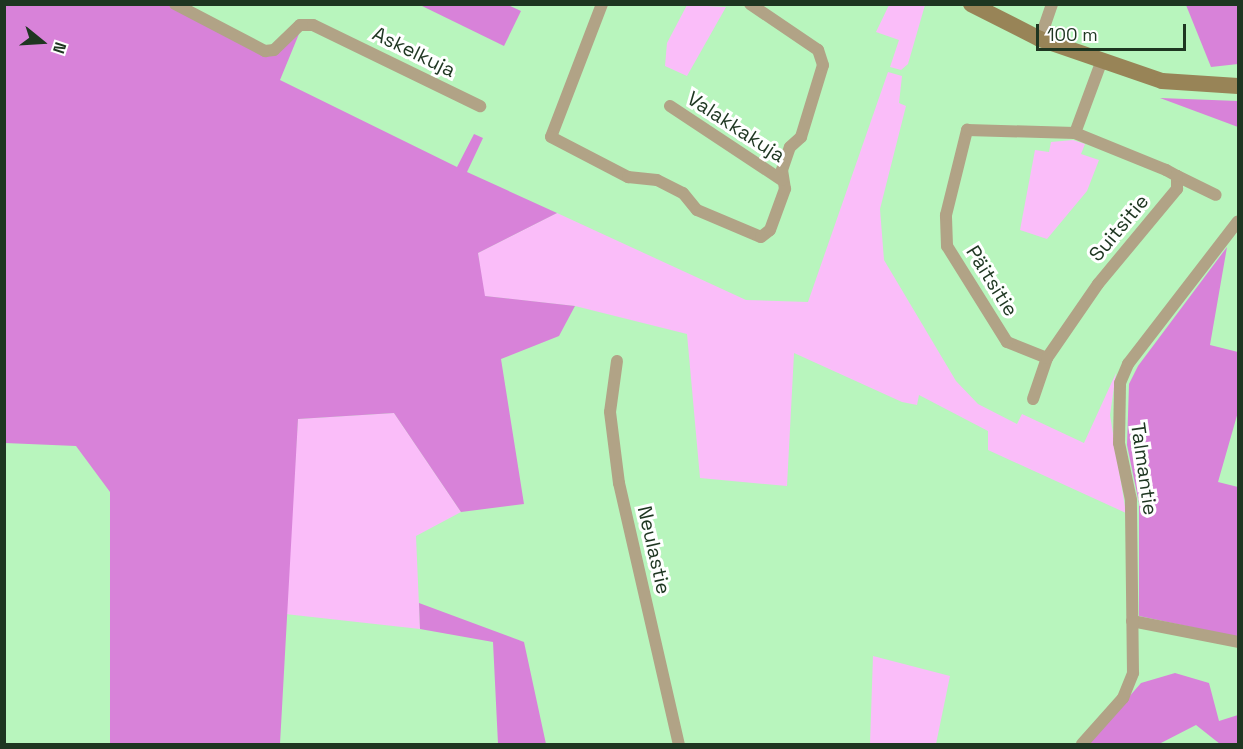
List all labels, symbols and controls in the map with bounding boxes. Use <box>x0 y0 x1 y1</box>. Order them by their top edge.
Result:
north arrow <box>12 12 72 72</box>
scale bar <box>1039 12 1189 50</box>
street label: Askelkuja <box>368 22 460 82</box>
text: 100 m <box>1047 23 1098 46</box>
text: N <box>48 39 71 56</box>
street label: Valakkakuja <box>683 86 789 168</box>
street label: Suitsitie <box>1084 190 1154 266</box>
street label: Päitsitie <box>961 241 1023 321</box>
street label: Talmantie <box>1126 421 1162 517</box>
street label: Neulastie <box>632 503 676 597</box>

